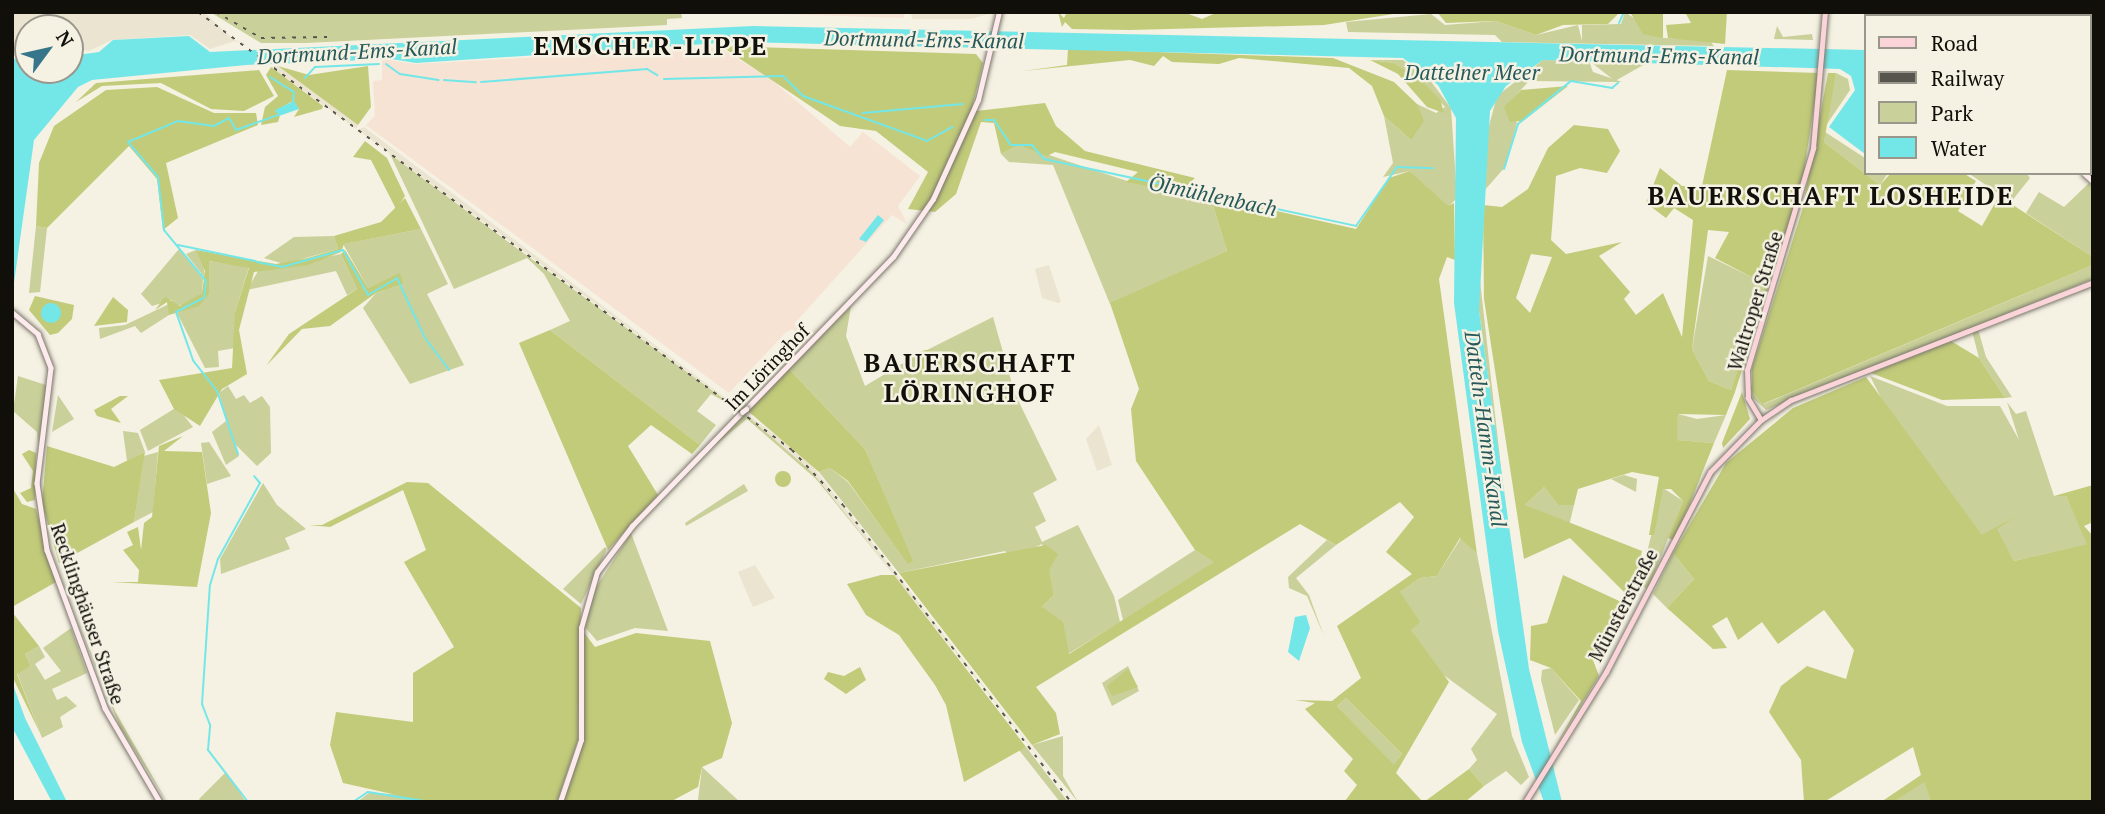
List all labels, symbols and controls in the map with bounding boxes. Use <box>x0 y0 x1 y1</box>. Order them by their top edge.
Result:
north arrow <box>14 14 84 84</box>
legend <box>1864 14 2091 175</box>
water label: Dortmund-Ems-Kanal <box>824 25 1024 53</box>
text: N <box>51 26 80 51</box>
text: Road <box>1931 29 1978 57</box>
district label: EMSCHER-LIPPE <box>535 30 767 62</box>
water label: Dortmund-Ems-Kanal <box>257 33 457 69</box>
water label: Dortmund-Ems-Kanal <box>1559 41 1759 69</box>
water label: Dattelner Meer <box>1405 59 1539 85</box>
text: Railway <box>1931 64 2004 92</box>
text: Park <box>1931 99 1973 127</box>
text: Water <box>1931 134 1986 162</box>
water label: Ölmühlenbach <box>1147 169 1279 221</box>
district label: BAUERSCHAFT LOSHEIDE <box>1650 180 2012 212</box>
street label: Waltroper Straße <box>1723 228 1787 374</box>
street label: Im Löringhof <box>720 319 814 415</box>
water label: Datteln-Hamm-Kanal <box>1460 329 1512 529</box>
district label: BAUERSCHAFT LÖRINGHOF <box>865 347 1075 408</box>
street label: Recklinghäuser Straße <box>46 521 130 707</box>
street label: Münsterstraße <box>1584 545 1662 665</box>

